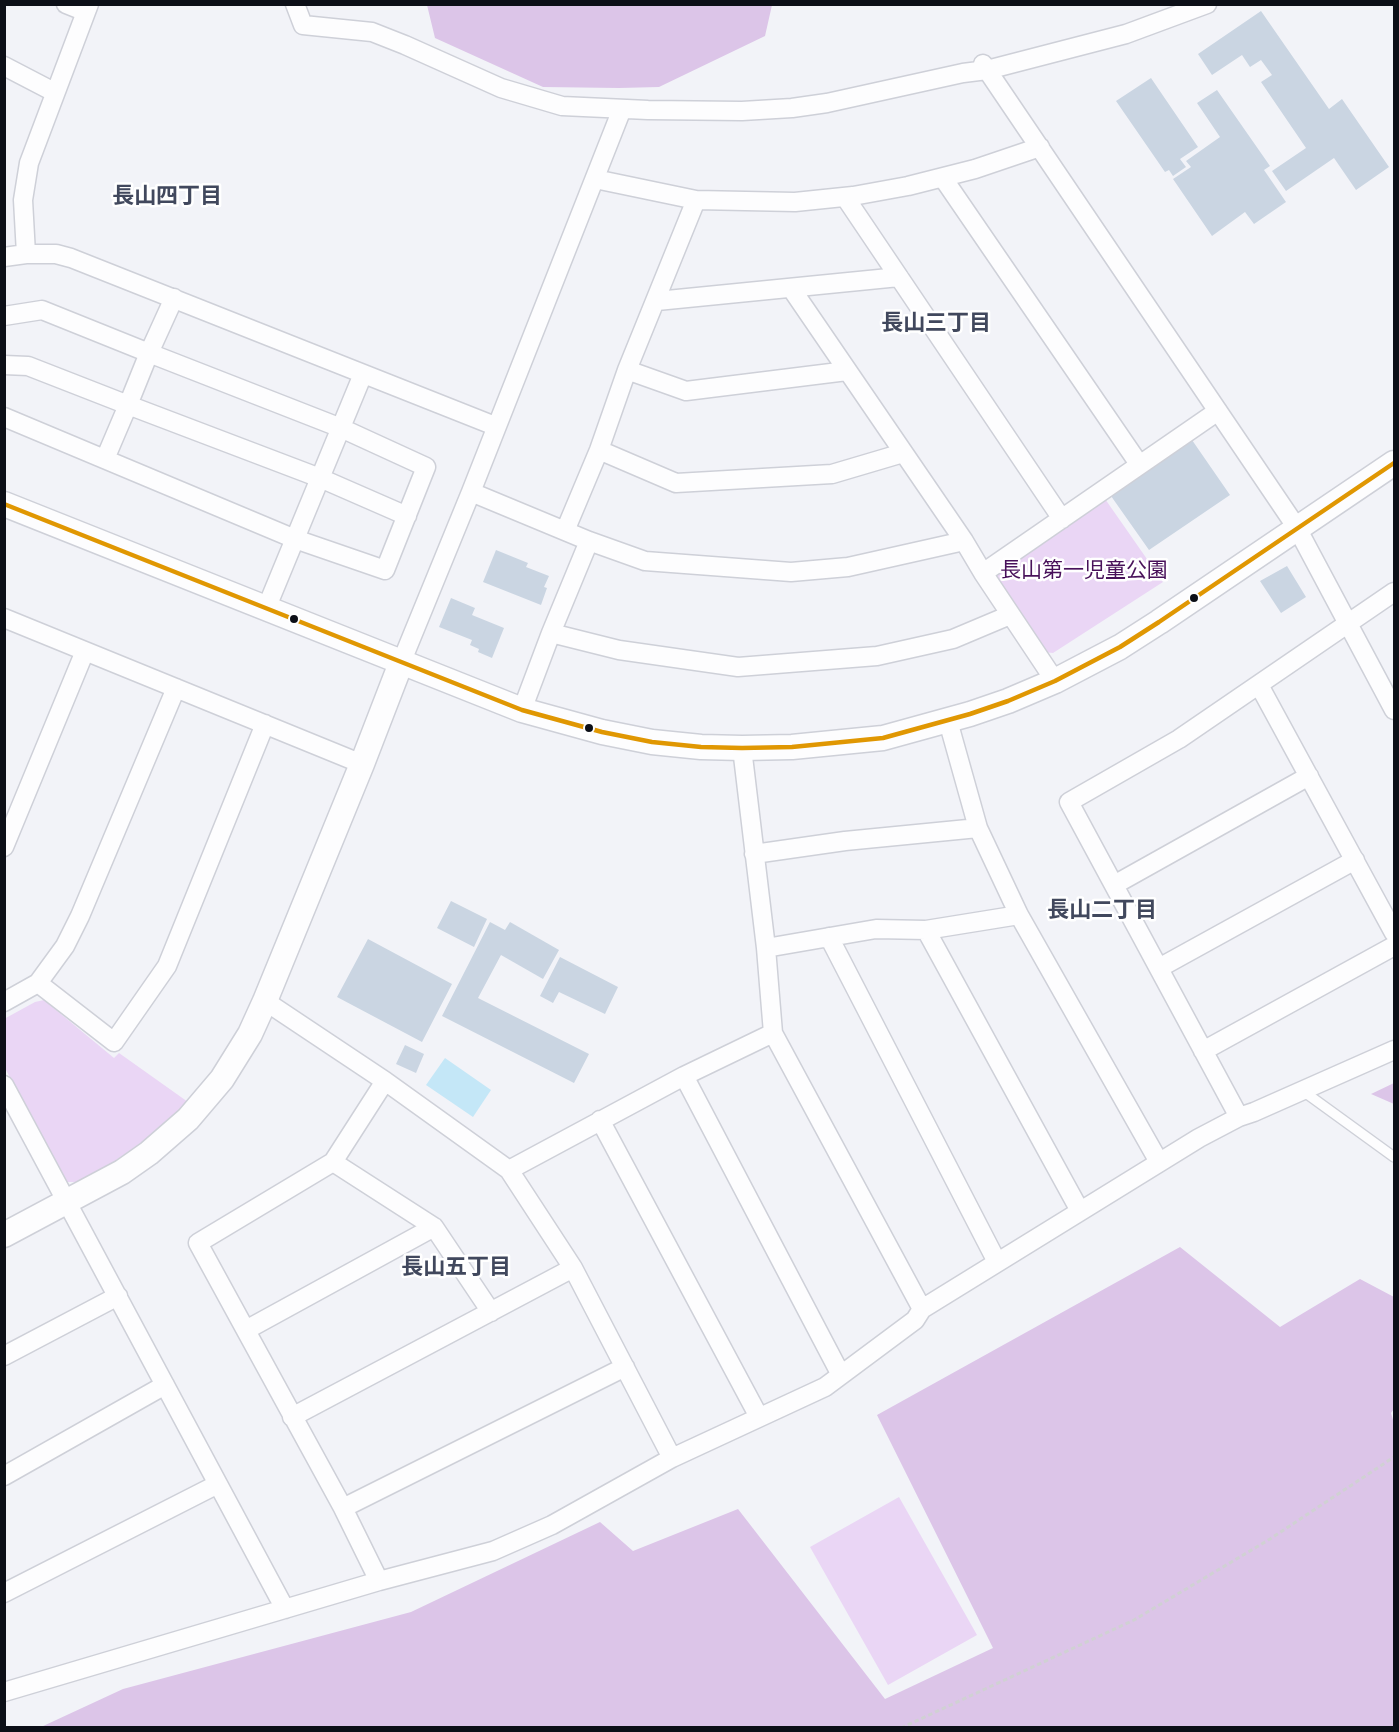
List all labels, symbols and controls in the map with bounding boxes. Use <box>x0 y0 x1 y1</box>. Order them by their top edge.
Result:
district label: 長山四丁目 <box>112 184 222 210</box>
district label: 長山三丁目 <box>881 311 991 337</box>
park label: 長山第一児童公園 <box>1000 559 1168 585</box>
unlabelled marker <box>1188 592 1200 604</box>
unlabelled marker <box>288 613 300 625</box>
unlabelled marker <box>583 722 595 734</box>
district label: 長山二丁目 <box>1047 898 1157 924</box>
district label: 長山五丁目 <box>401 1255 511 1281</box>

